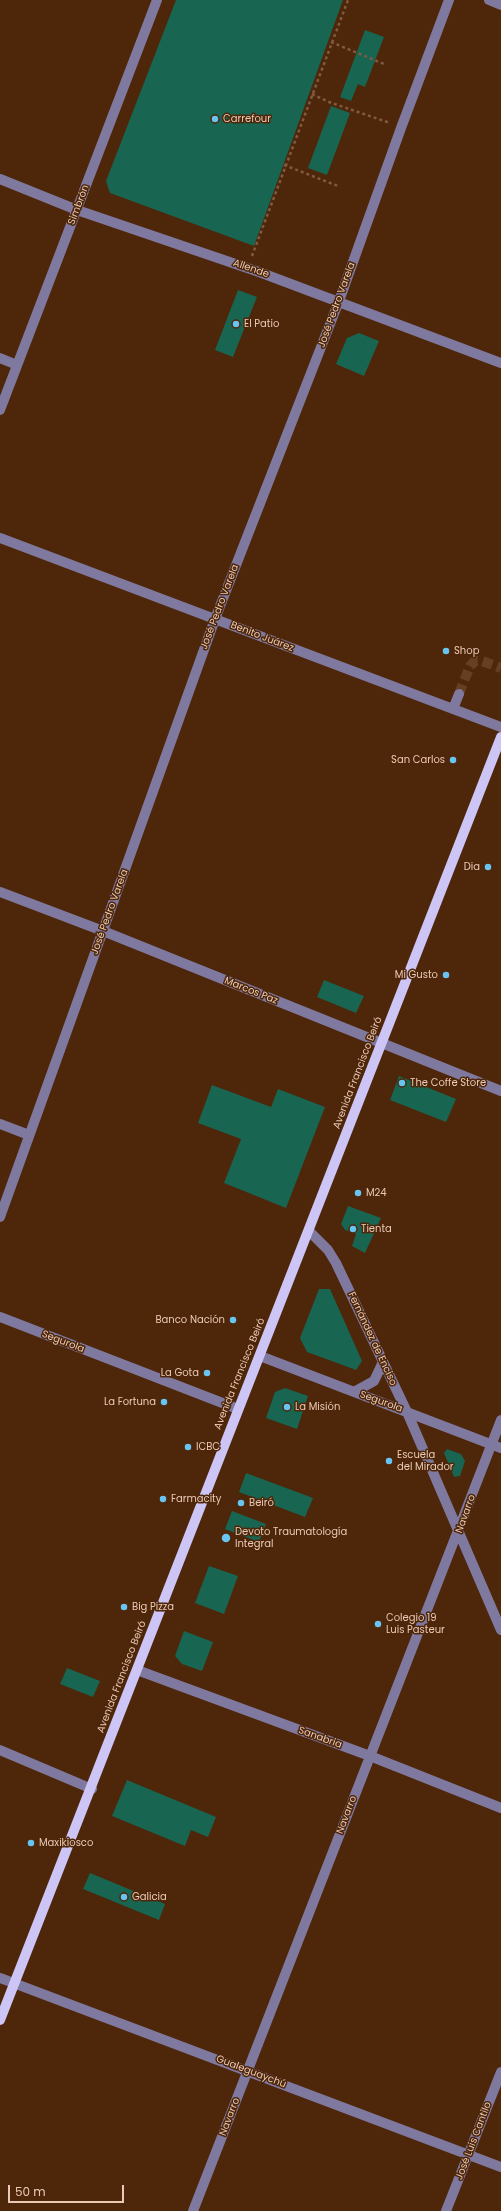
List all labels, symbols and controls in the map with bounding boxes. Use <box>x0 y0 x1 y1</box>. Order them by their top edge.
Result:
place label: Carrefour <box>223 113 271 125</box>
marker: Carrefour <box>210 114 220 124</box>
street label: Simbrón <box>66 183 92 227</box>
street label: Allende <box>231 257 271 281</box>
street label: José Pedro Varela <box>316 261 358 349</box>
place label: El Patio <box>244 318 279 330</box>
marker: El Patio <box>231 319 241 329</box>
street label: José Pedro Varela <box>198 563 242 651</box>
street label: Benito Juárez <box>229 619 295 655</box>
place label: Shop <box>454 645 479 657</box>
marker: Shop <box>441 646 451 656</box>
place label: San Carlos <box>391 754 445 766</box>
marker: San Carlos <box>448 755 458 765</box>
place label: Dia <box>464 861 480 873</box>
marker: Dia <box>483 862 493 872</box>
street label: José Pedro Varela <box>89 868 131 956</box>
place label: Mi Gusto <box>395 969 438 981</box>
marker: Mi Gusto <box>441 970 451 980</box>
street label: Marcos Paz <box>223 975 279 1007</box>
street label: Avenida Francisco Beiró <box>331 1015 385 1131</box>
place label: The Coffe Store <box>410 1077 486 1089</box>
marker: The Coffe Store <box>397 1078 407 1088</box>
place label: M24 <box>366 1187 387 1199</box>
marker: M24 <box>353 1188 363 1198</box>
place label: Tienta <box>361 1223 392 1235</box>
marker: Tienta <box>348 1224 358 1234</box>
street label: Fernández de Enciso <box>345 1290 399 1388</box>
place label: Banco Nación <box>155 1314 225 1326</box>
marker: Banco Nación <box>228 1315 238 1325</box>
street label: Avenida Francisco Beiró <box>212 1316 268 1432</box>
street label: Segurola <box>40 1328 86 1356</box>
place label: La Gota <box>161 1367 199 1379</box>
marker: La Gota <box>202 1368 212 1378</box>
street label: Segurola <box>358 1389 404 1415</box>
place label: La Fortuna <box>104 1396 156 1408</box>
marker: La Fortuna <box>159 1397 169 1407</box>
place label: La Misión <box>295 1401 340 1413</box>
marker: La Misión <box>282 1402 292 1412</box>
place label: ICBC <box>196 1441 220 1453</box>
marker: ICBC <box>183 1442 193 1452</box>
place label: Escuela del Mirador <box>397 1449 454 1472</box>
marker: Escuela del Mirador <box>384 1456 394 1466</box>
place label: Farmacity <box>171 1493 221 1505</box>
street label: Navarro <box>454 1493 478 1535</box>
marker: Farmacity <box>158 1494 168 1504</box>
place label: Beiró <box>249 1497 274 1509</box>
marker: Beiró <box>236 1498 246 1508</box>
place label: Devoto Traumatología Integral <box>235 1526 347 1550</box>
marker: Devoto Traumatología Integral <box>220 1532 232 1544</box>
place label: Big Pizza <box>132 1601 174 1613</box>
marker: Big Pizza <box>119 1602 129 1612</box>
place label: Colegio 19 Luis Pasteur <box>386 1612 445 1636</box>
street label: Avenida Francisco Beiró <box>95 1619 149 1735</box>
marker: Colegio 19 Luis Pasteur <box>373 1619 383 1629</box>
street label: Sanabria <box>297 1725 343 1751</box>
street label: Navarro <box>334 1794 360 1836</box>
place label: Maxikiosco <box>39 1837 93 1849</box>
marker: Maxikiosco <box>26 1838 36 1848</box>
place label: Galicia <box>132 1891 167 1903</box>
marker: Galicia <box>119 1892 129 1902</box>
street label: Gualeguaychú <box>214 2053 288 2091</box>
street label: Navarro <box>217 2096 243 2138</box>
street label: José Luis Cantilo <box>454 2100 494 2182</box>
scale bar <box>10 2177 126 2203</box>
text: 50 m <box>15 2183 46 2200</box>

